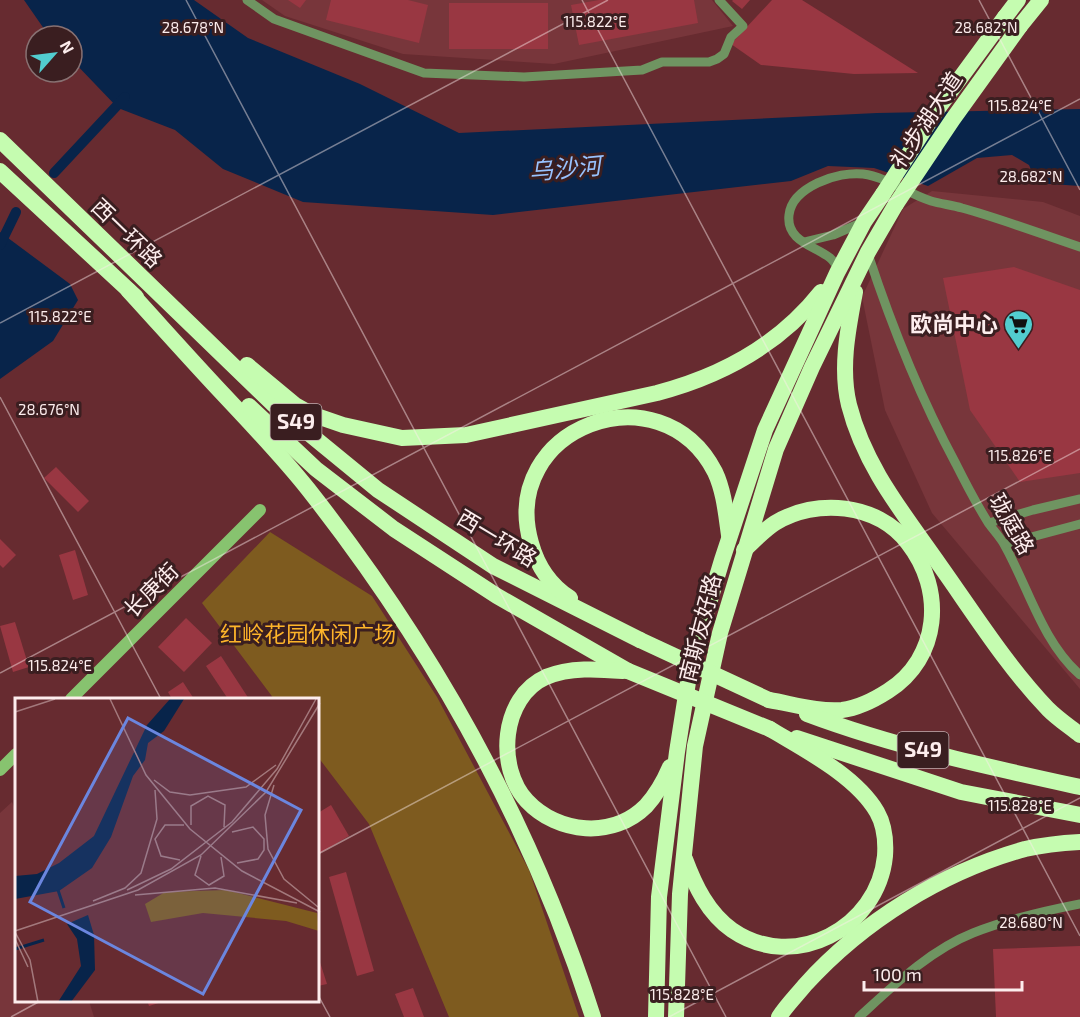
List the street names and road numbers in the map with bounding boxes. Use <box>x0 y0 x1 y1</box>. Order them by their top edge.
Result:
street label: 礼步湖大道 <box>884 67 967 172</box>
street label: 西一环路 <box>87 192 168 272</box>
road number: S49 <box>270 404 322 440</box>
street label: 珑庭路 <box>985 488 1041 559</box>
street label: 西一环路 <box>453 503 542 571</box>
street label: 长庚街 <box>118 557 183 622</box>
street label: 南斯友好路 <box>673 571 725 684</box>
road number: S49 <box>898 732 948 768</box>

